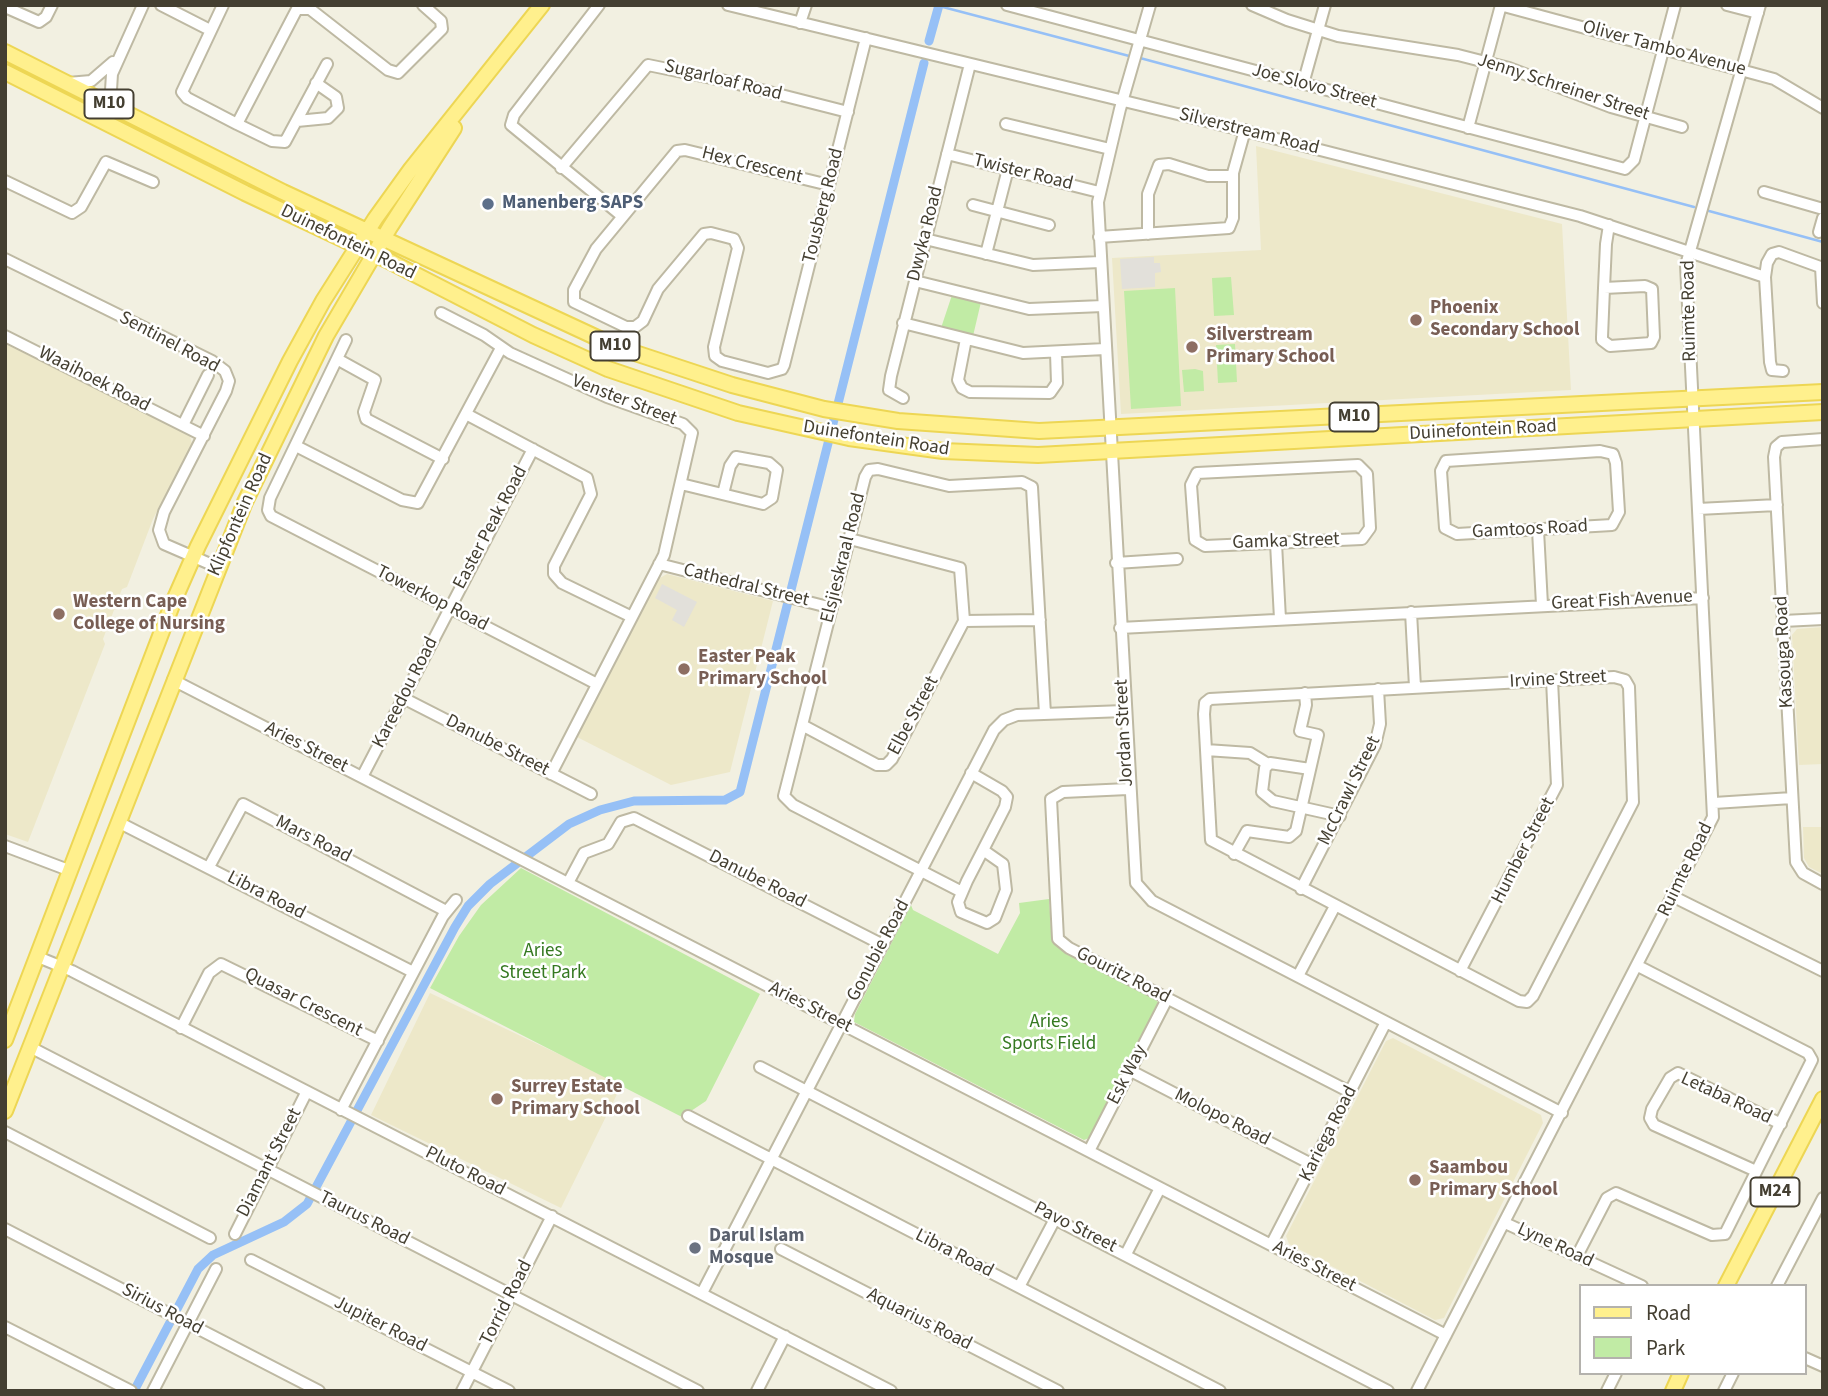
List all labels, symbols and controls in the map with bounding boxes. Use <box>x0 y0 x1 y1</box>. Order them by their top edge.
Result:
street label: Oliver Tambo Avenue <box>1580 16 1748 82</box>
street label: Jenny Schreiner Street <box>1474 49 1652 127</box>
street label: Sugarloaf Road <box>662 55 784 107</box>
street label: Joe Slovo Street <box>1249 59 1379 115</box>
road number: M10 <box>84 90 134 119</box>
street label: Silverstream Road <box>1176 104 1322 160</box>
street label: Hex Crescent <box>699 142 805 190</box>
street label: Tousberg Road <box>799 146 849 266</box>
street label: Twister Road <box>971 150 1075 196</box>
street label: Dwyka Road <box>903 184 949 284</box>
place label: Manenberg SAPS <box>502 193 643 215</box>
marker: Manenberg SAPS <box>480 196 496 212</box>
street label: Duinefontein Road <box>277 200 419 286</box>
street label: Ruimte Road <box>1678 260 1702 362</box>
place label: Phoenix Secondary School <box>1430 298 1579 342</box>
street label: Sentinel Road <box>115 307 223 379</box>
marker: Phoenix Secondary School <box>1408 312 1424 328</box>
place label: Silverstream Primary School <box>1206 325 1335 369</box>
road number: M10 <box>590 332 640 360</box>
marker: Silverstream Primary School <box>1184 339 1200 355</box>
street label: Waaihoek Road <box>34 342 154 418</box>
street label: Venster Street <box>568 371 680 431</box>
road number: M10 <box>1330 402 1378 432</box>
street label: Duinefontein Road <box>801 416 951 462</box>
street label: Duinefontein Road <box>1409 416 1557 446</box>
street label: Klipfontein Road <box>204 450 278 580</box>
street label: Easter Peak Road <box>449 463 533 593</box>
street label: Elsjieskraal Road <box>817 490 871 626</box>
street label: Gamtoos Road <box>1471 516 1589 544</box>
street label: Gamka Street <box>1232 529 1340 555</box>
street label: Cathedral Street <box>681 559 811 613</box>
street label: Towerkop Road <box>372 561 492 637</box>
street label: Great Fish Avenue <box>1551 586 1693 616</box>
place label: Western Cape College of Nursing <box>73 592 225 636</box>
street label: Kasouga Road <box>1771 595 1799 709</box>
marker: Western Cape College of Nursing <box>51 606 67 622</box>
street label: Kareedou Road <box>368 634 444 752</box>
place label: Easter Peak Primary School <box>698 647 827 691</box>
marker: Easter Peak Primary School <box>676 661 692 677</box>
street label: Irvine Street <box>1509 666 1607 694</box>
street label: Elbe Street <box>884 673 944 759</box>
street label: Jordan Street <box>1111 679 1139 787</box>
street label: Danube Street <box>441 710 553 782</box>
street label: Aries Street <box>261 717 351 779</box>
street label: McCrawl Street <box>1314 733 1386 849</box>
street label: Humber Street <box>1487 794 1561 908</box>
street label: Mars Road <box>271 811 355 869</box>
street label: Ruimte Road <box>1653 819 1719 921</box>
street label: Danube Road <box>704 846 810 914</box>
street label: Libra Road <box>223 867 309 925</box>
street label: Gonubie Road <box>843 896 915 1006</box>
park label: Aries Street Park <box>500 941 586 985</box>
street label: Gouritz Road <box>1072 943 1174 1009</box>
street label: Quasar Crescent <box>240 963 366 1043</box>
street label: Aries Street <box>765 977 855 1039</box>
park label: Aries Sports Field <box>1002 1012 1096 1056</box>
street label: Esk Way <box>1103 1041 1153 1109</box>
street label: Letaba Road <box>1677 1068 1775 1130</box>
place label: Surrey Estate Primary School <box>511 1077 640 1121</box>
street label: Kariega Road <box>1295 1082 1363 1186</box>
street label: Molopo Road <box>1170 1084 1274 1152</box>
marker: Surrey Estate Primary School <box>489 1091 505 1107</box>
street label: Diamant Street <box>233 1105 307 1221</box>
street label: Pluto Road <box>421 1142 509 1202</box>
place label: Saambou Primary School <box>1429 1158 1558 1202</box>
marker: Saambou Primary School <box>1407 1172 1423 1188</box>
road number: M24 <box>1750 1177 1800 1206</box>
street label: Taurus Road <box>315 1187 413 1251</box>
street label: Pavo Street <box>1030 1197 1120 1259</box>
street label: Lyne Road <box>1513 1218 1597 1274</box>
street label: Libra Road <box>911 1225 997 1283</box>
place label: Darul Islam Mosque <box>709 1226 805 1270</box>
street label: Aries Street <box>1269 1236 1359 1298</box>
marker: Darul Islam Mosque <box>687 1240 703 1256</box>
street label: Torrid Road <box>476 1257 538 1349</box>
street label: Sirius Road <box>117 1279 207 1341</box>
street label: Aquarius Road <box>863 1284 975 1356</box>
legend <box>1580 1284 1807 1375</box>
street label: Jupiter Road <box>330 1292 430 1358</box>
text: Road <box>1646 1298 1691 1328</box>
text: Park <box>1646 1333 1685 1363</box>

